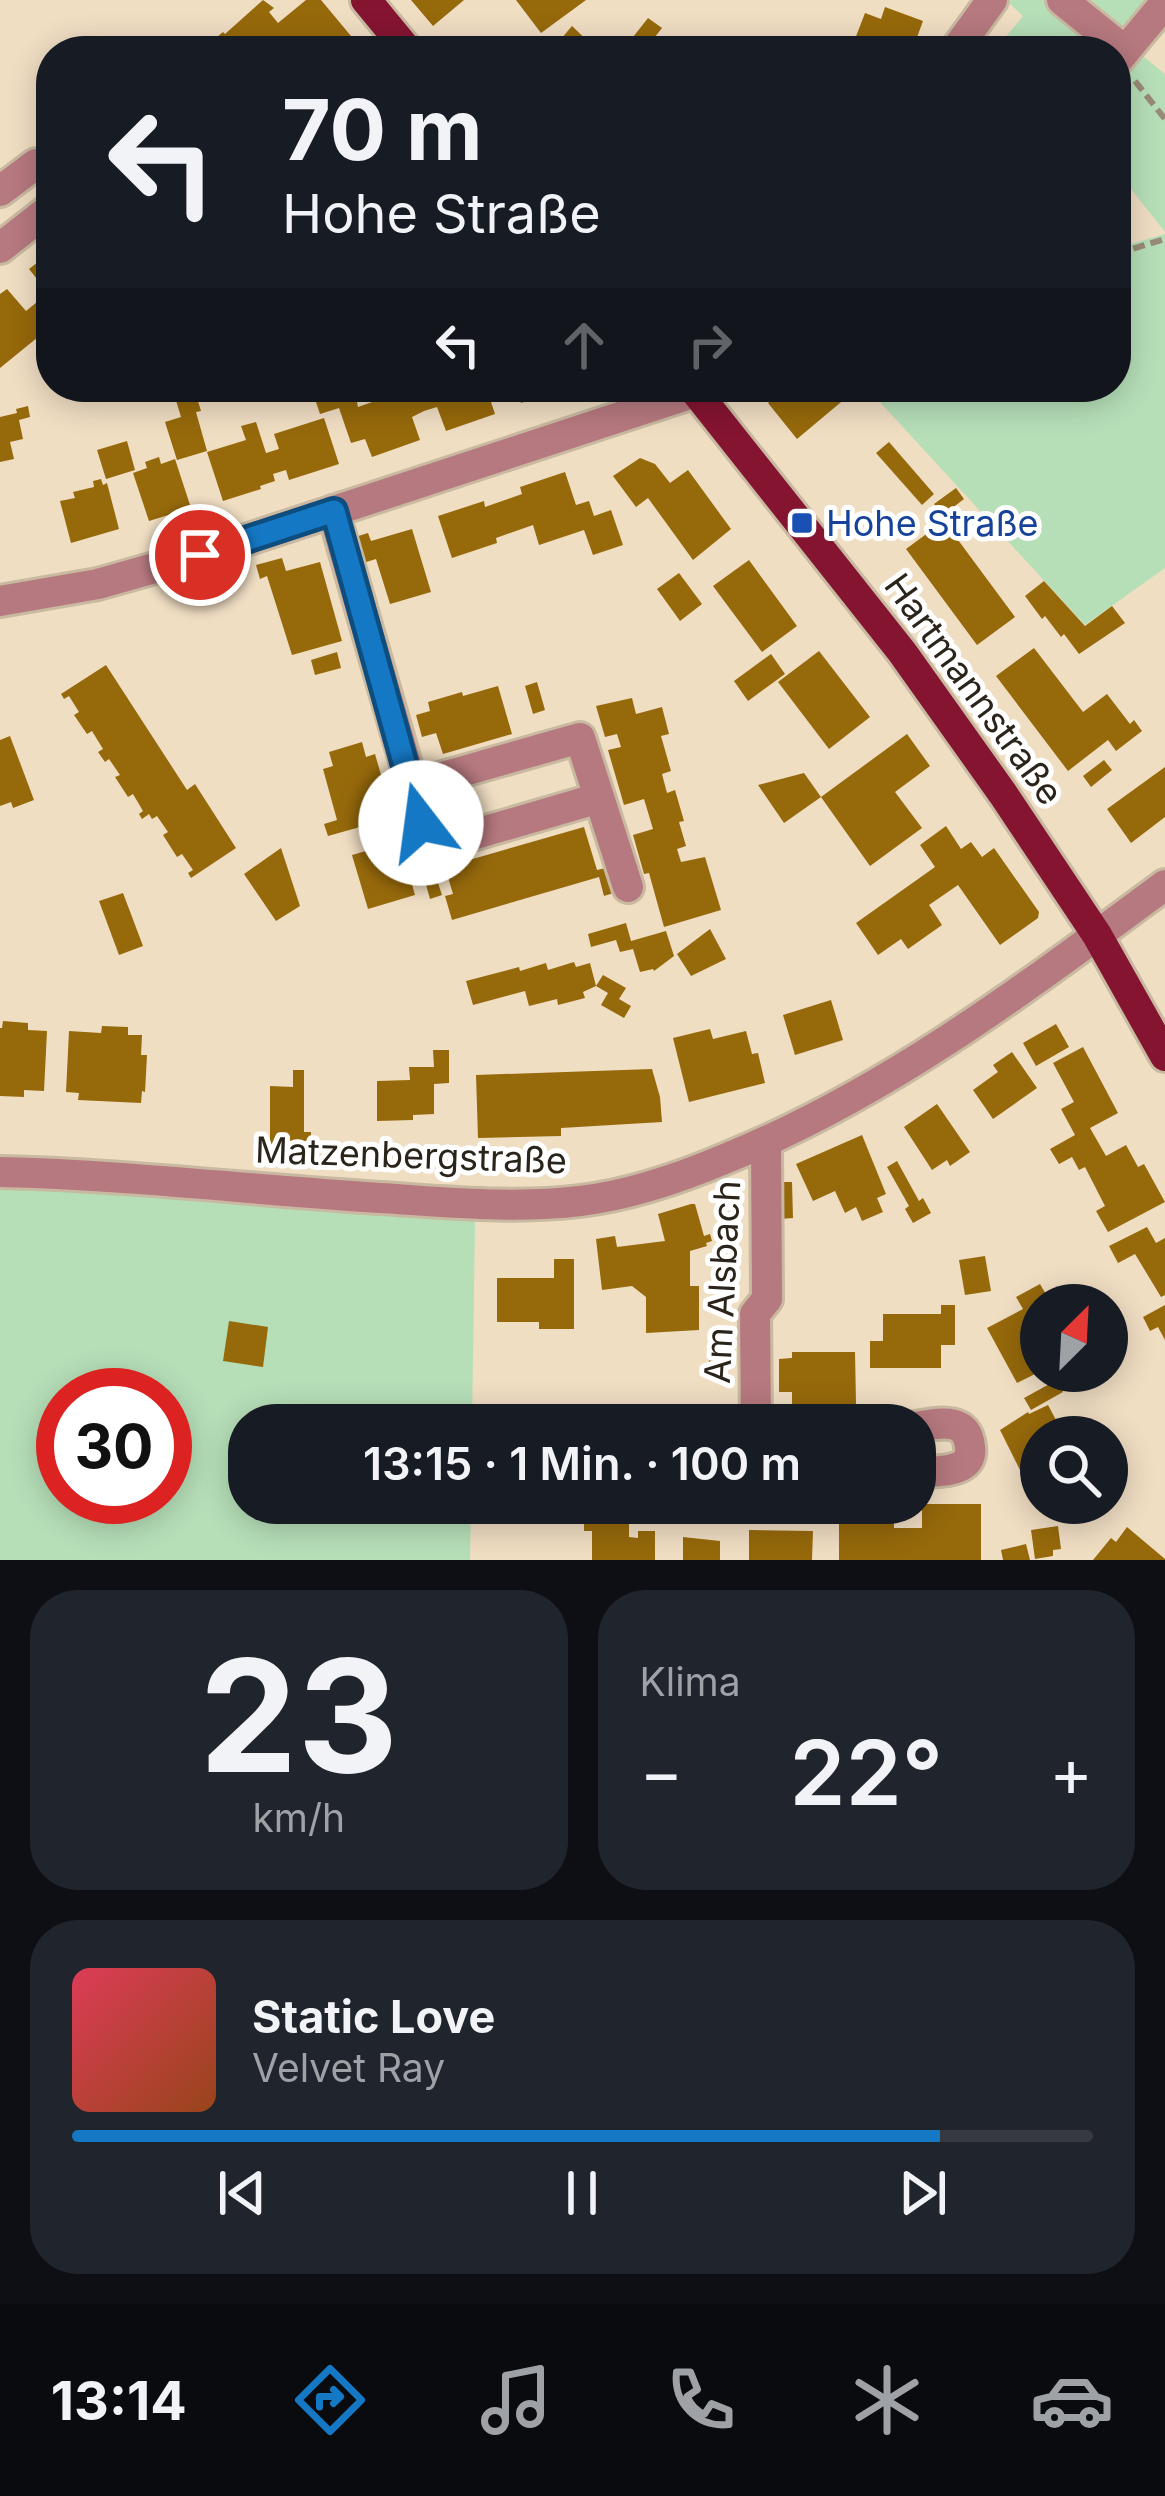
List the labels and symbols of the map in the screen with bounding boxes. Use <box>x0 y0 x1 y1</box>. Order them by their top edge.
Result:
place label: Hohe Straße <box>826 501 1039 545</box>
pin <box>149 504 251 606</box>
marker: Hohe Straße <box>789 510 815 536</box>
street label: Hartmannstraße <box>875 565 1073 813</box>
position arrow <box>358 760 484 886</box>
street label: Matzenbergstraße <box>254 1128 568 1182</box>
street label: Am Alsbach <box>695 1179 749 1385</box>
north arrow <box>1020 1284 1128 1392</box>
speed limit sign: 30 <box>36 1368 192 1524</box>

